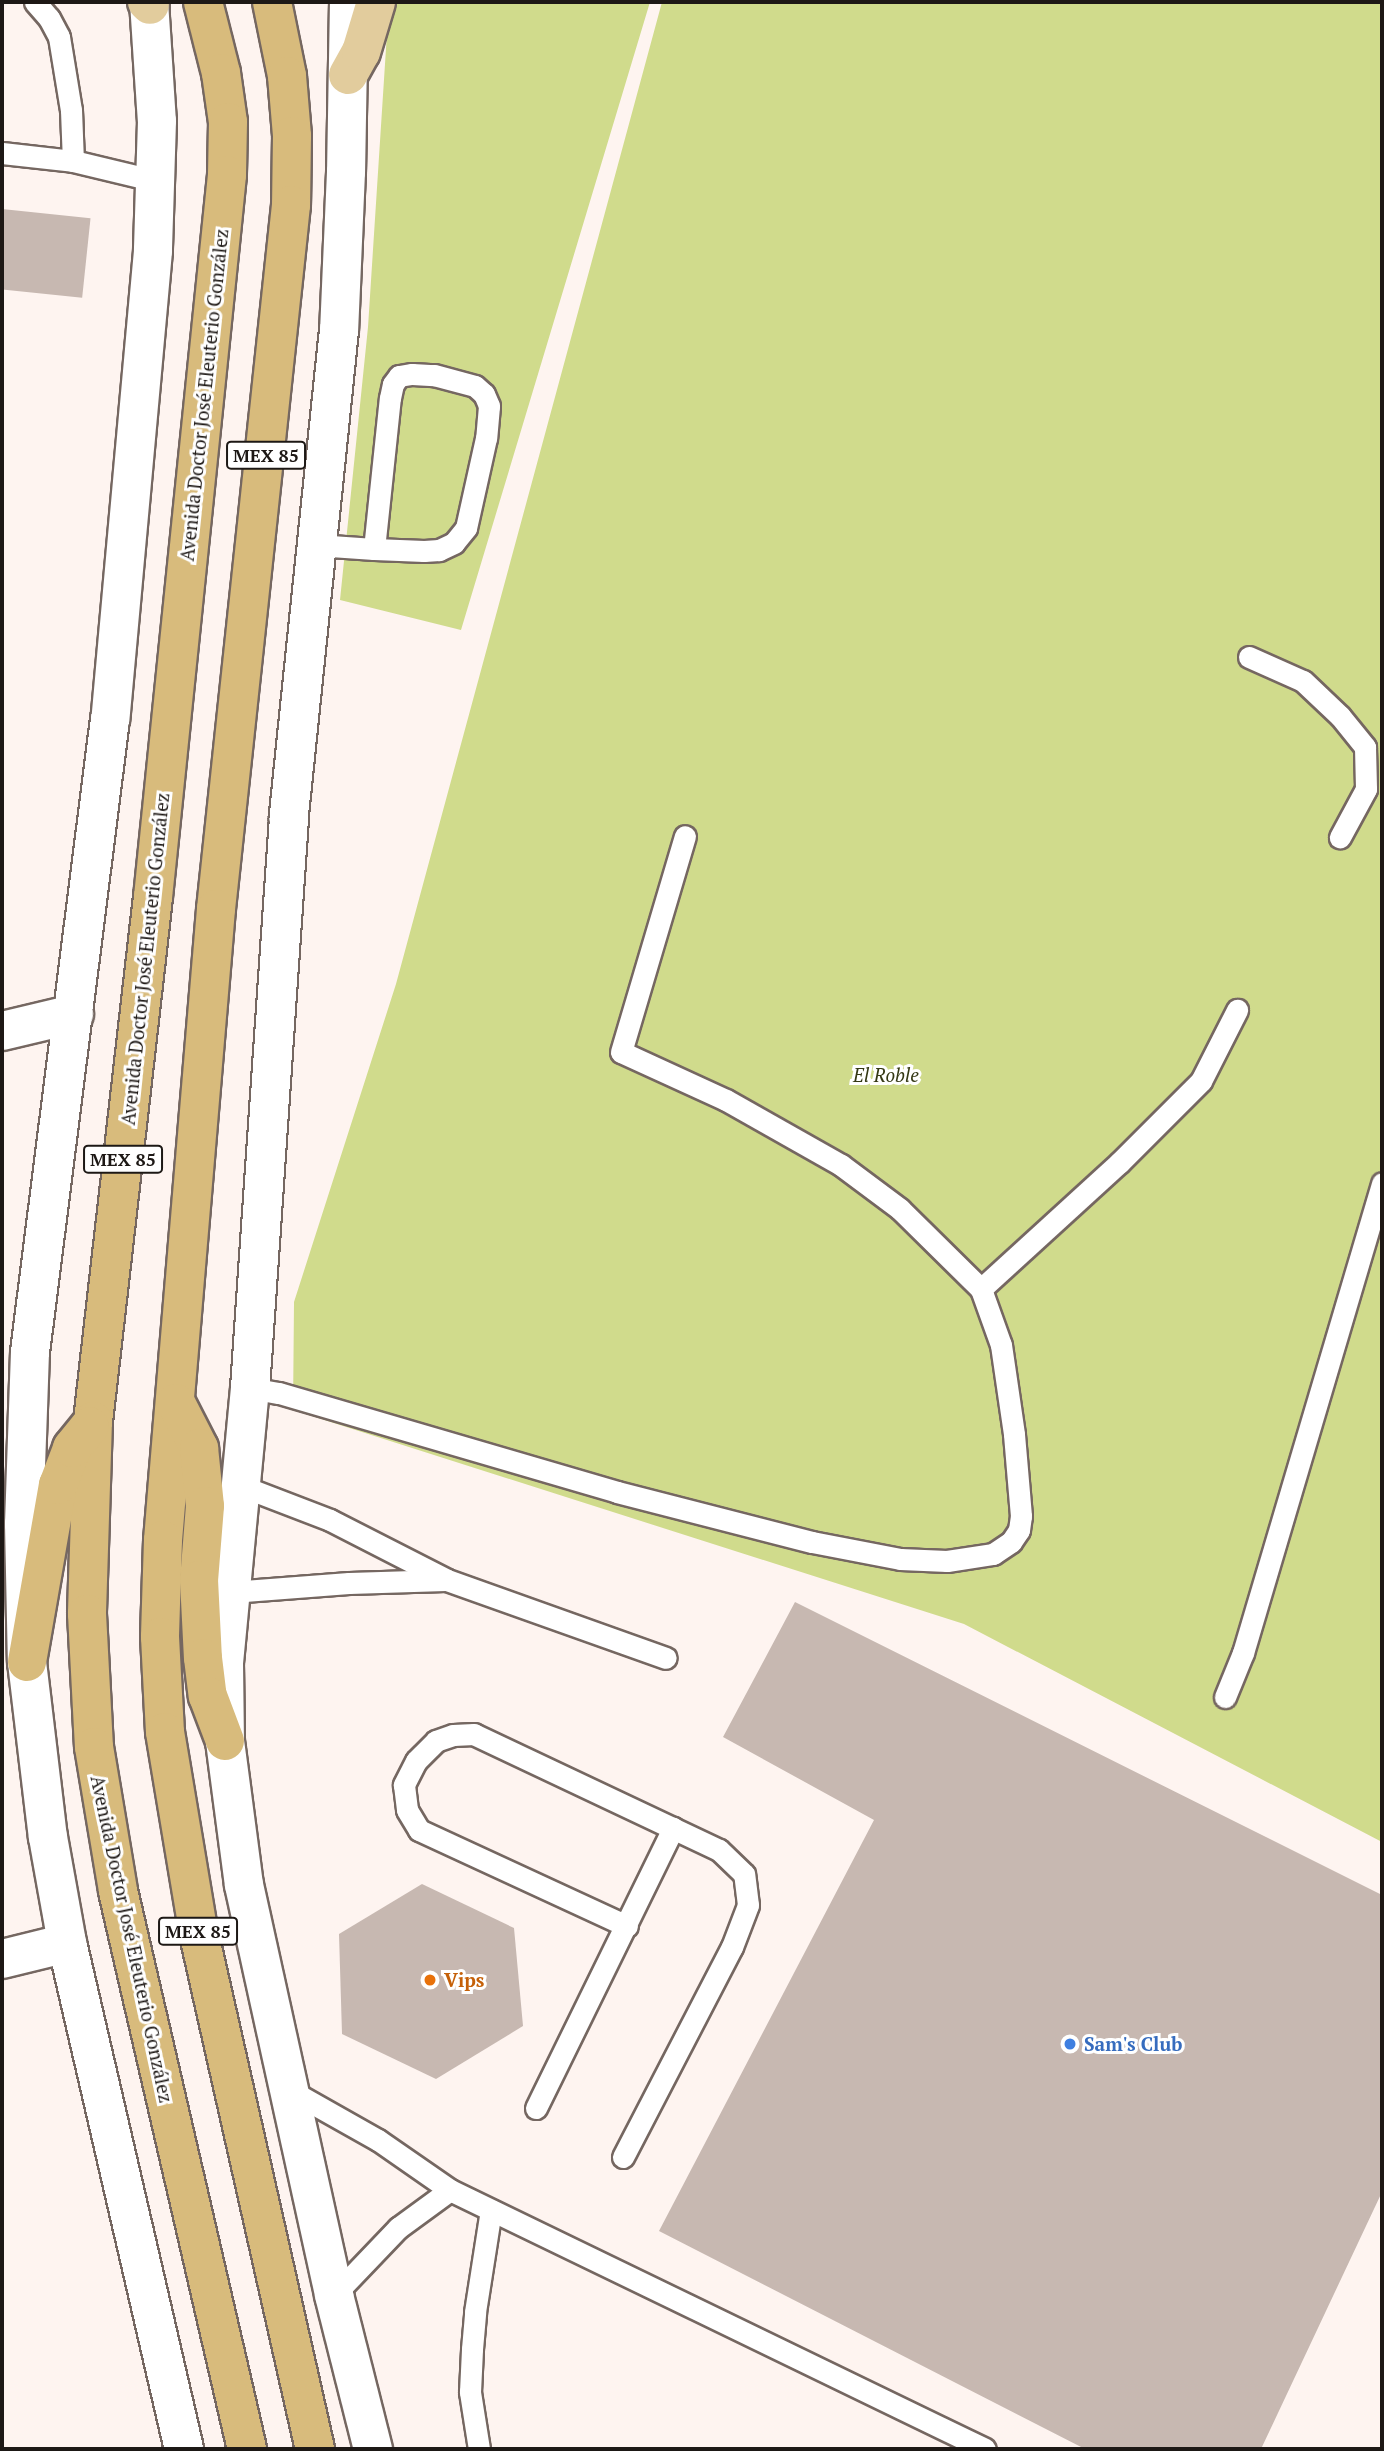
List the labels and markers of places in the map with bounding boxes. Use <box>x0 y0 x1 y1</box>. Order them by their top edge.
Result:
place label: Vips <box>444 1969 484 1991</box>
marker: Vips <box>422 1972 438 1988</box>
place label: Sam's Club <box>1084 2033 1182 2055</box>
marker: Sam's Club <box>1062 2036 1078 2052</box>

